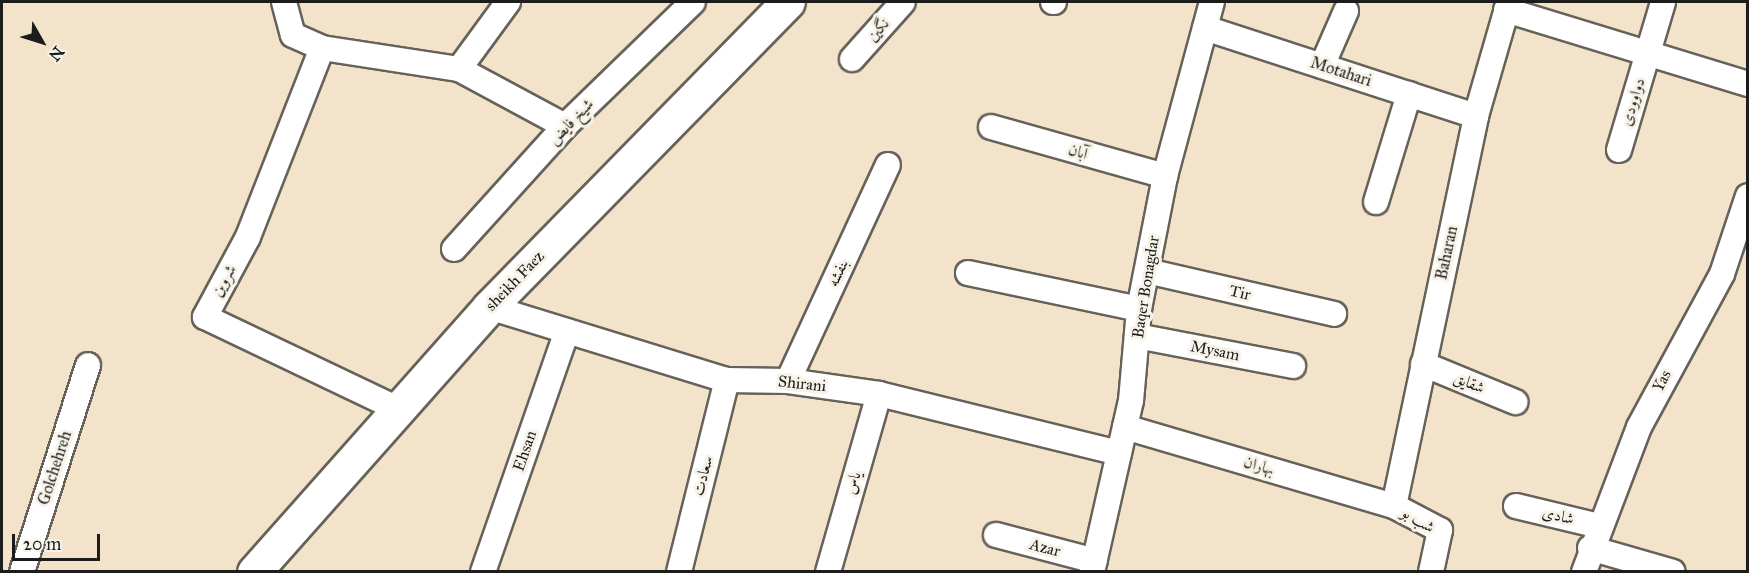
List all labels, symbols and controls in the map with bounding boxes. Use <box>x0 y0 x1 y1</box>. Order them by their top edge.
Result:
north arrow <box>12 12 72 72</box>
street label: نگین <box>863 14 893 46</box>
text: N <box>45 42 68 65</box>
street label: Motahari <box>1308 53 1374 91</box>
street label: دواوودی <box>1617 76 1649 128</box>
street label: شیخ فایض <box>544 95 598 149</box>
street label: آبان <box>1066 140 1090 164</box>
street label: Baharan <box>1432 224 1462 282</box>
street label: Baqer Bonagdar <box>1128 234 1164 340</box>
street label: sheikh Faez <box>482 247 548 315</box>
street label: بنفشه <box>823 256 853 290</box>
street label: شروین <box>208 262 240 300</box>
street label: Tir <box>1227 281 1253 305</box>
street label: Mysam <box>1189 337 1241 365</box>
street label: Yas <box>1648 367 1676 395</box>
street label: شقایق <box>1451 368 1487 398</box>
street label: Shirani <box>777 372 827 396</box>
street label: Ehsan <box>509 428 541 474</box>
street label: Golchehreh <box>34 429 76 507</box>
street label: بهاران <box>1241 452 1277 480</box>
street label: سعادت <box>689 454 717 498</box>
street label: یاس <box>841 470 865 496</box>
street label: شب بو <box>1398 503 1438 537</box>
street label: شادی <box>1540 503 1576 529</box>
scale bar <box>15 522 104 560</box>
text: 20 m <box>23 533 61 555</box>
street label: Azar <box>1028 535 1062 561</box>

